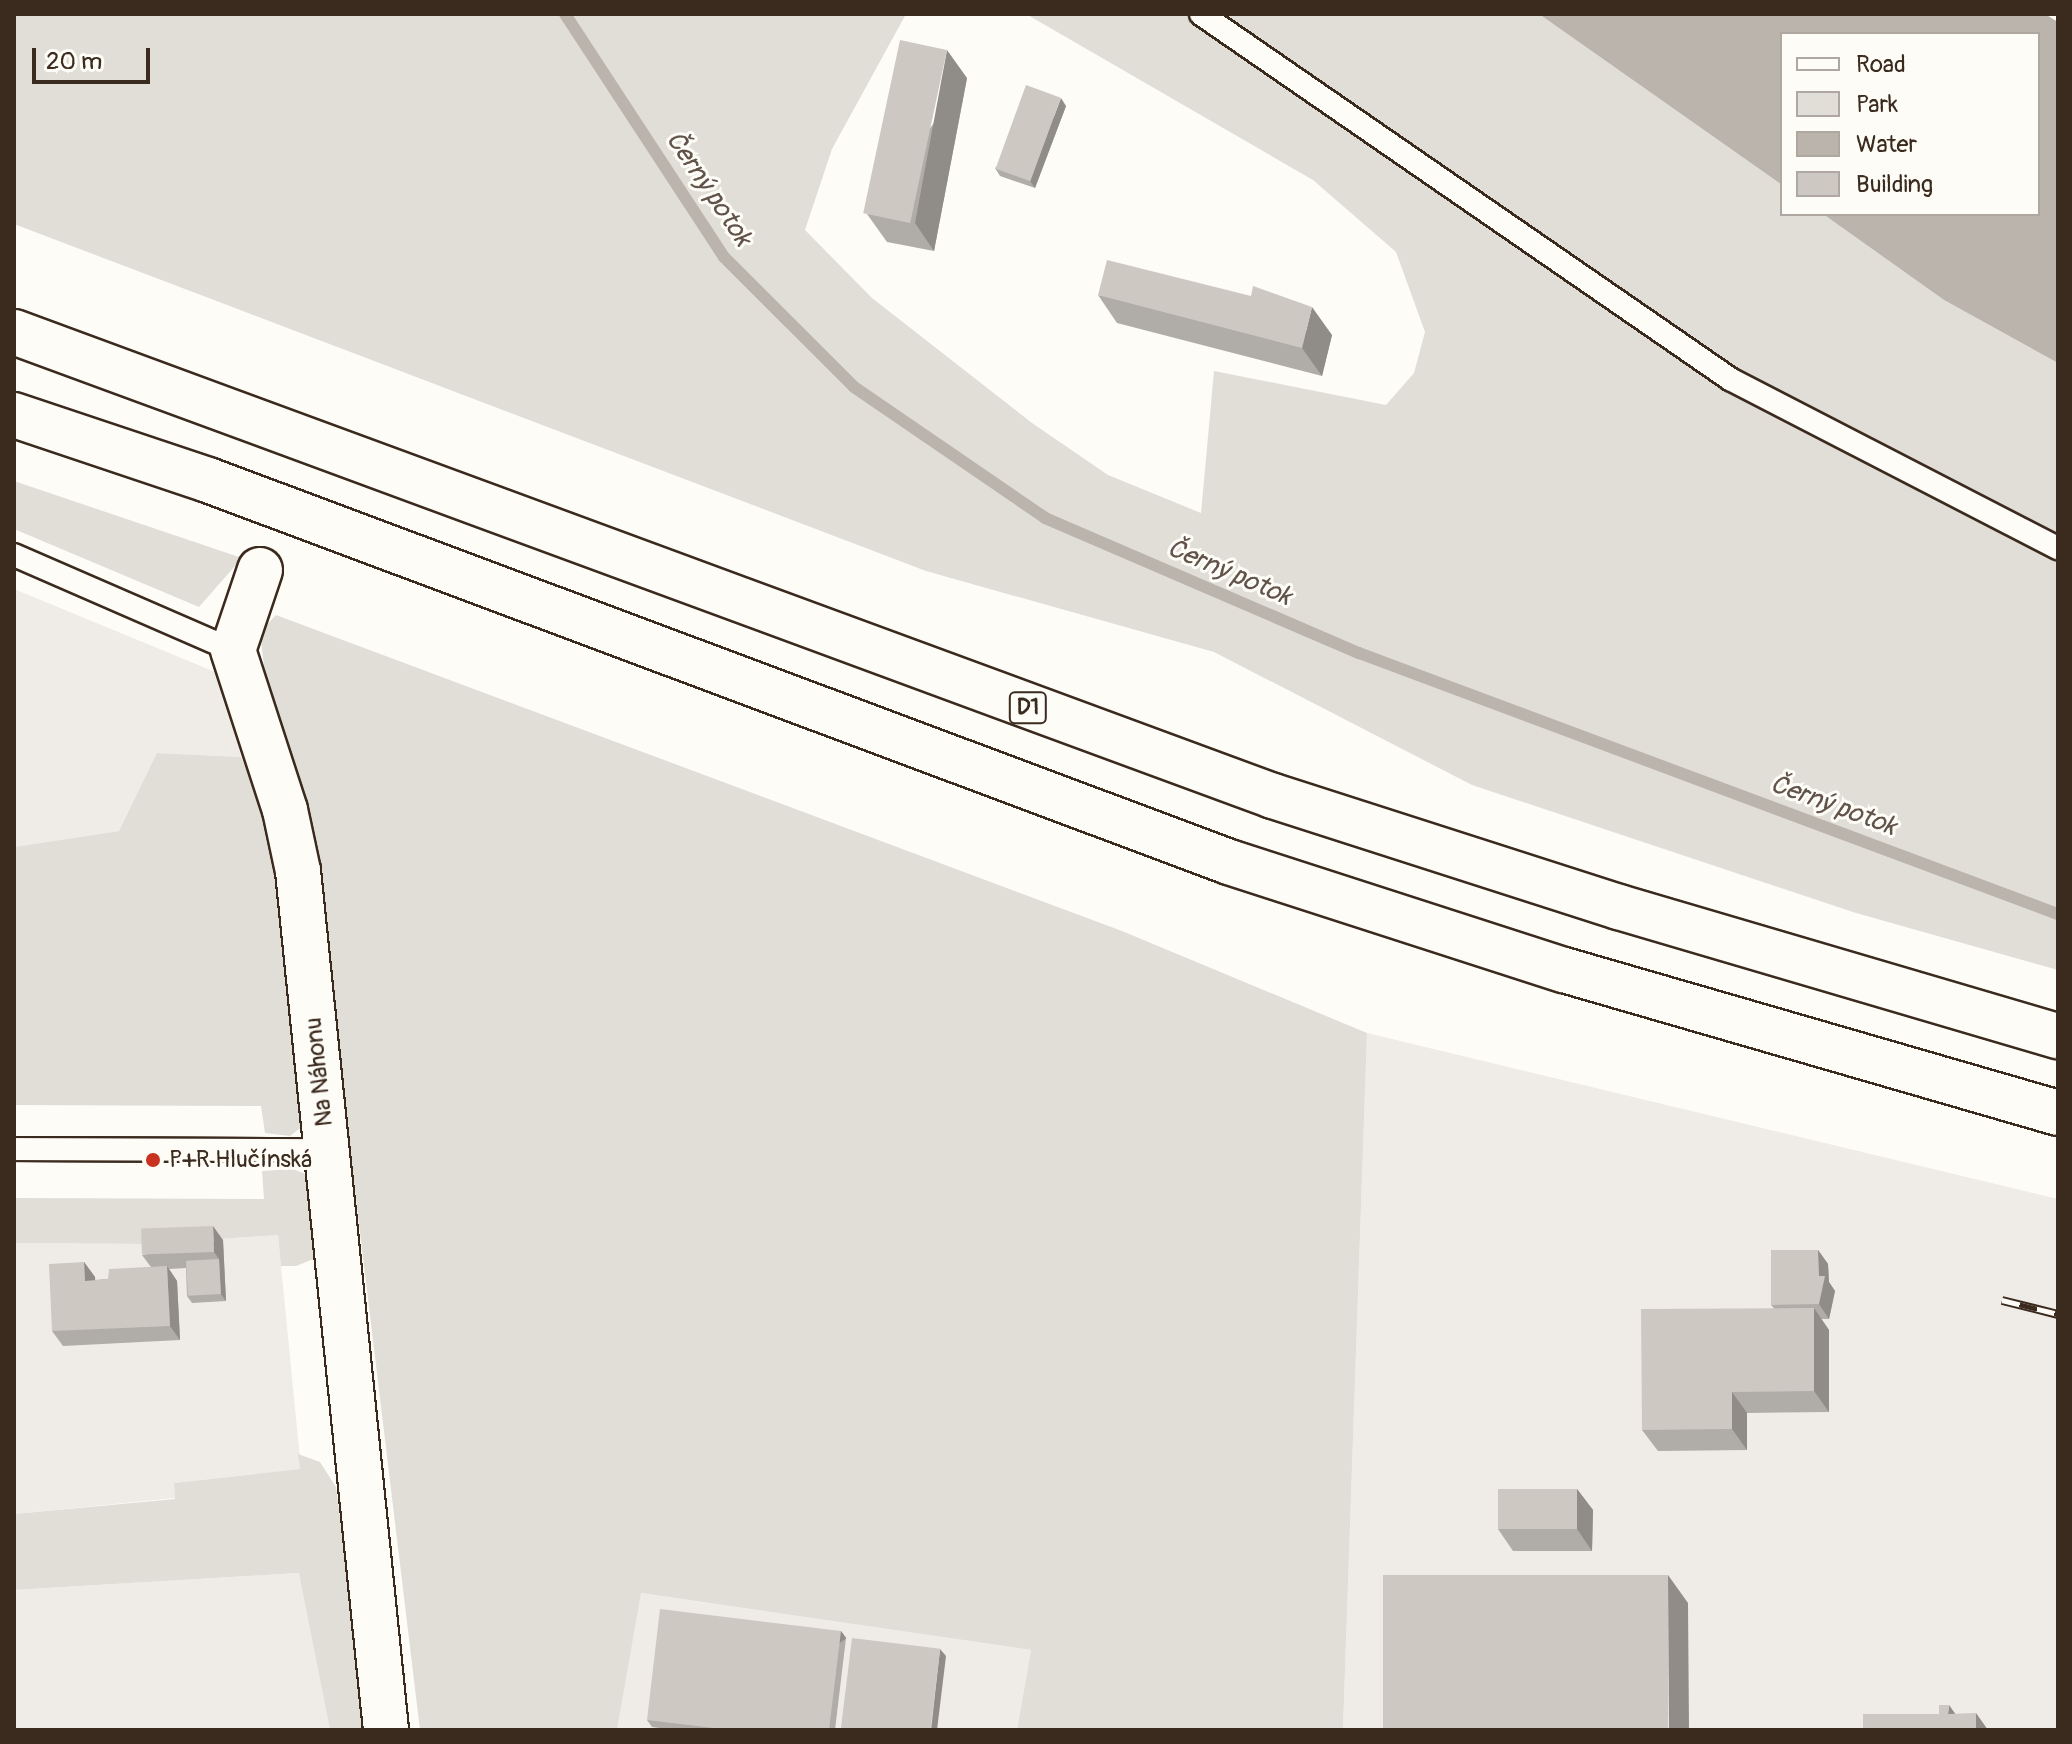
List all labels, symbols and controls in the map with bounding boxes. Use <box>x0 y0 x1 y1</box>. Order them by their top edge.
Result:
scale bar <box>36 32 154 82</box>
legend <box>1780 32 2040 216</box>
text: 20 m <box>46 47 102 76</box>
text: Road <box>1856 50 1906 79</box>
text: Park <box>1856 90 1898 119</box>
water label: Černý potok <box>658 126 758 252</box>
text: Water <box>1856 130 1917 159</box>
text: Building <box>1856 170 1933 199</box>
water label: Černý potok <box>1162 533 1296 613</box>
road number: D1 <box>1008 690 1048 726</box>
water label: Černý potok <box>1766 769 1900 843</box>
street label: Na Náhonu <box>299 1016 339 1128</box>
place label: P+R Hlučínská <box>169 1146 312 1174</box>
marker: P+R Hlučínská <box>144 1151 162 1169</box>

